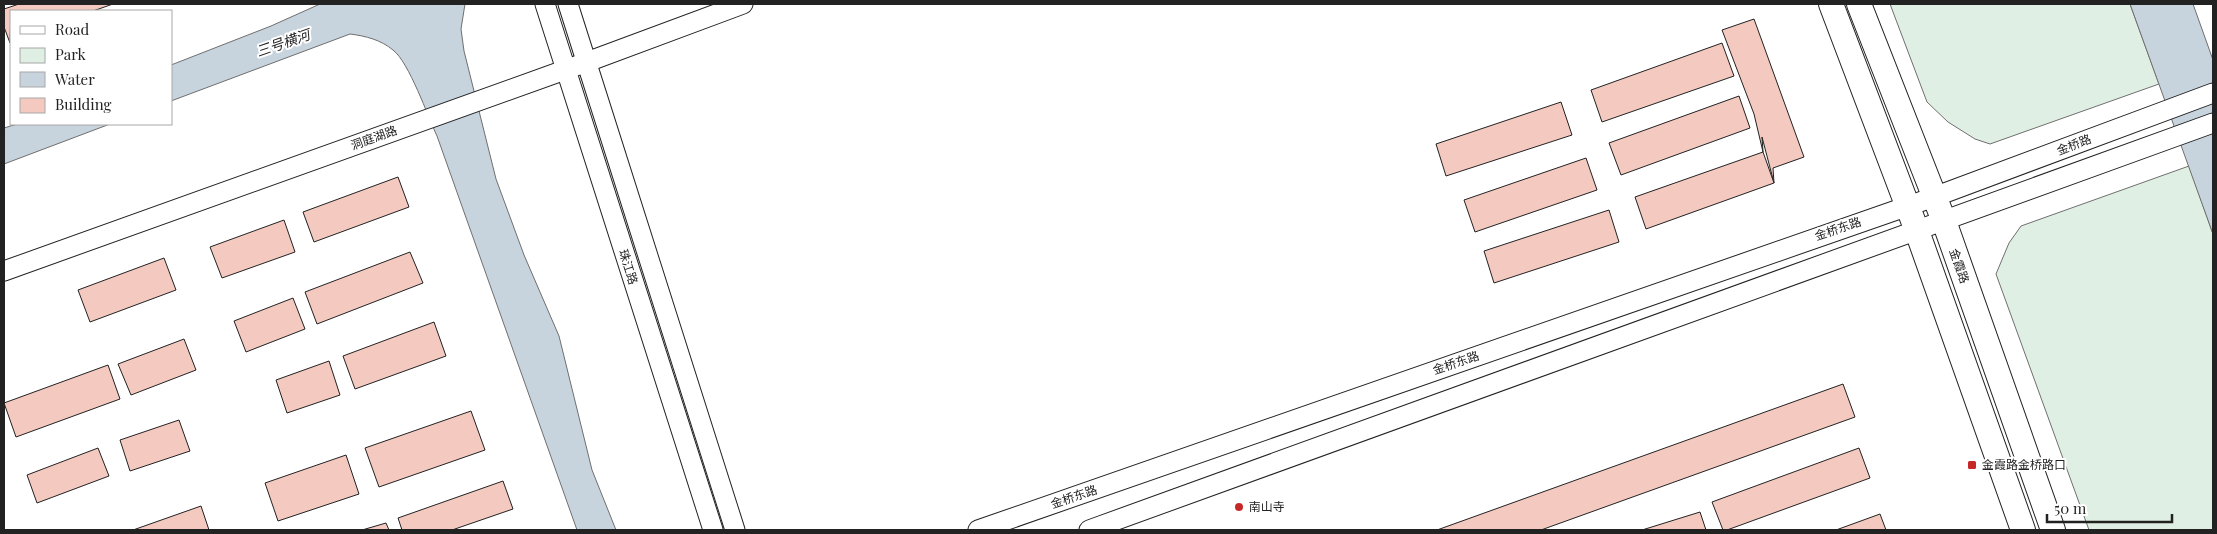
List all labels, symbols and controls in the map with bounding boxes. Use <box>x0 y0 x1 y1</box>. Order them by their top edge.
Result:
legend <box>10 10 172 125</box>
text: Road <box>55 19 89 39</box>
water label: 三号横河 <box>253 23 315 61</box>
text: Park <box>55 44 87 64</box>
text: Water <box>54 69 95 89</box>
text: Building <box>55 94 112 114</box>
street label: 洞庭湖路 <box>348 121 399 153</box>
street label: 金桥路 <box>2054 130 2093 158</box>
street label: 金桥东路 <box>1812 213 1863 243</box>
street label: 金霞路 <box>1947 246 1973 285</box>
street label: 珠江路 <box>616 247 642 286</box>
street label: 金桥东路 <box>1430 347 1481 377</box>
place label: 金霞路金桥路口 <box>1982 456 2066 472</box>
marker: 金霞路金桥路口 <box>1966 459 1978 471</box>
street label: 金桥东路 <box>1048 481 1099 511</box>
scale bar <box>2047 492 2172 524</box>
place label: 南山寺 <box>1249 498 1285 514</box>
text: 50 m <box>2054 498 2087 518</box>
marker: 南山寺 <box>1233 501 1245 513</box>

